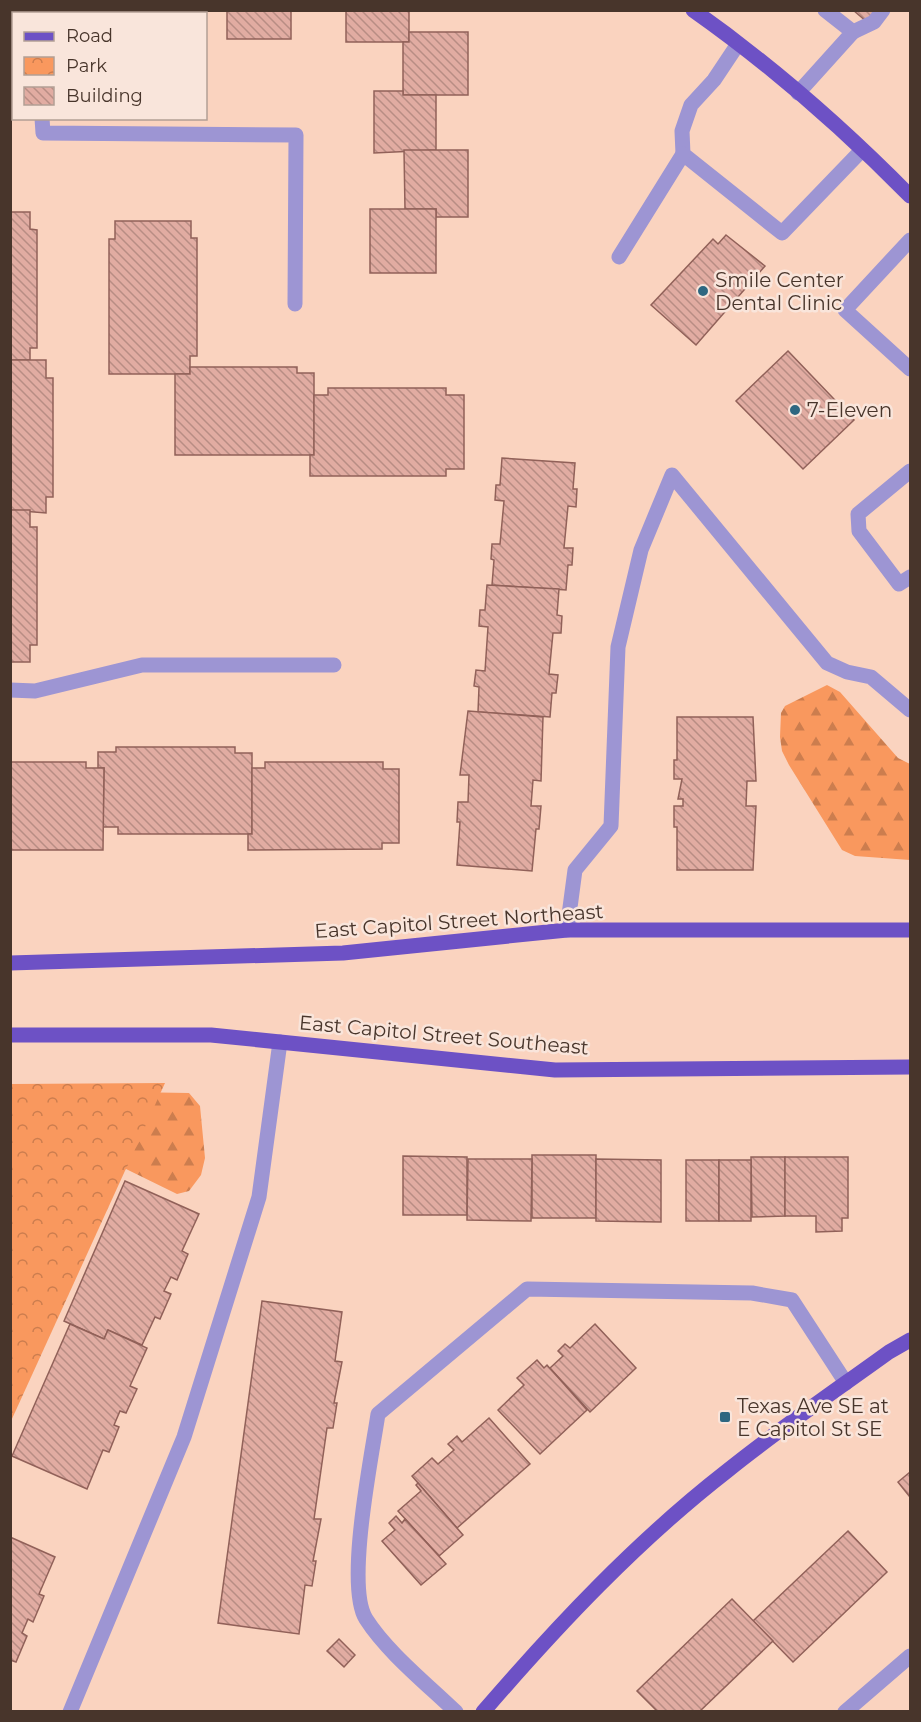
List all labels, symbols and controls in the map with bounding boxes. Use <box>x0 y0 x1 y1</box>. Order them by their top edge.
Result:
legend <box>12 12 207 120</box>
text: Road <box>66 25 113 47</box>
text: Park <box>66 55 107 77</box>
text: Building <box>66 85 143 107</box>
place label: Smile Center Dental Clinic <box>715 268 844 315</box>
marker: Smile Center Dental Clinic <box>696 284 710 298</box>
place label: 7-Eleven <box>807 398 892 422</box>
marker: 7-Eleven <box>788 403 802 417</box>
street label: East Capitol Street Northeast <box>314 899 604 943</box>
street label: East Capitol Street Southeast <box>298 1010 590 1060</box>
place label: Texas Ave SE at E Capitol St SE <box>737 1394 889 1441</box>
marker: Texas Ave SE at E Capitol St SE <box>718 1410 732 1424</box>

